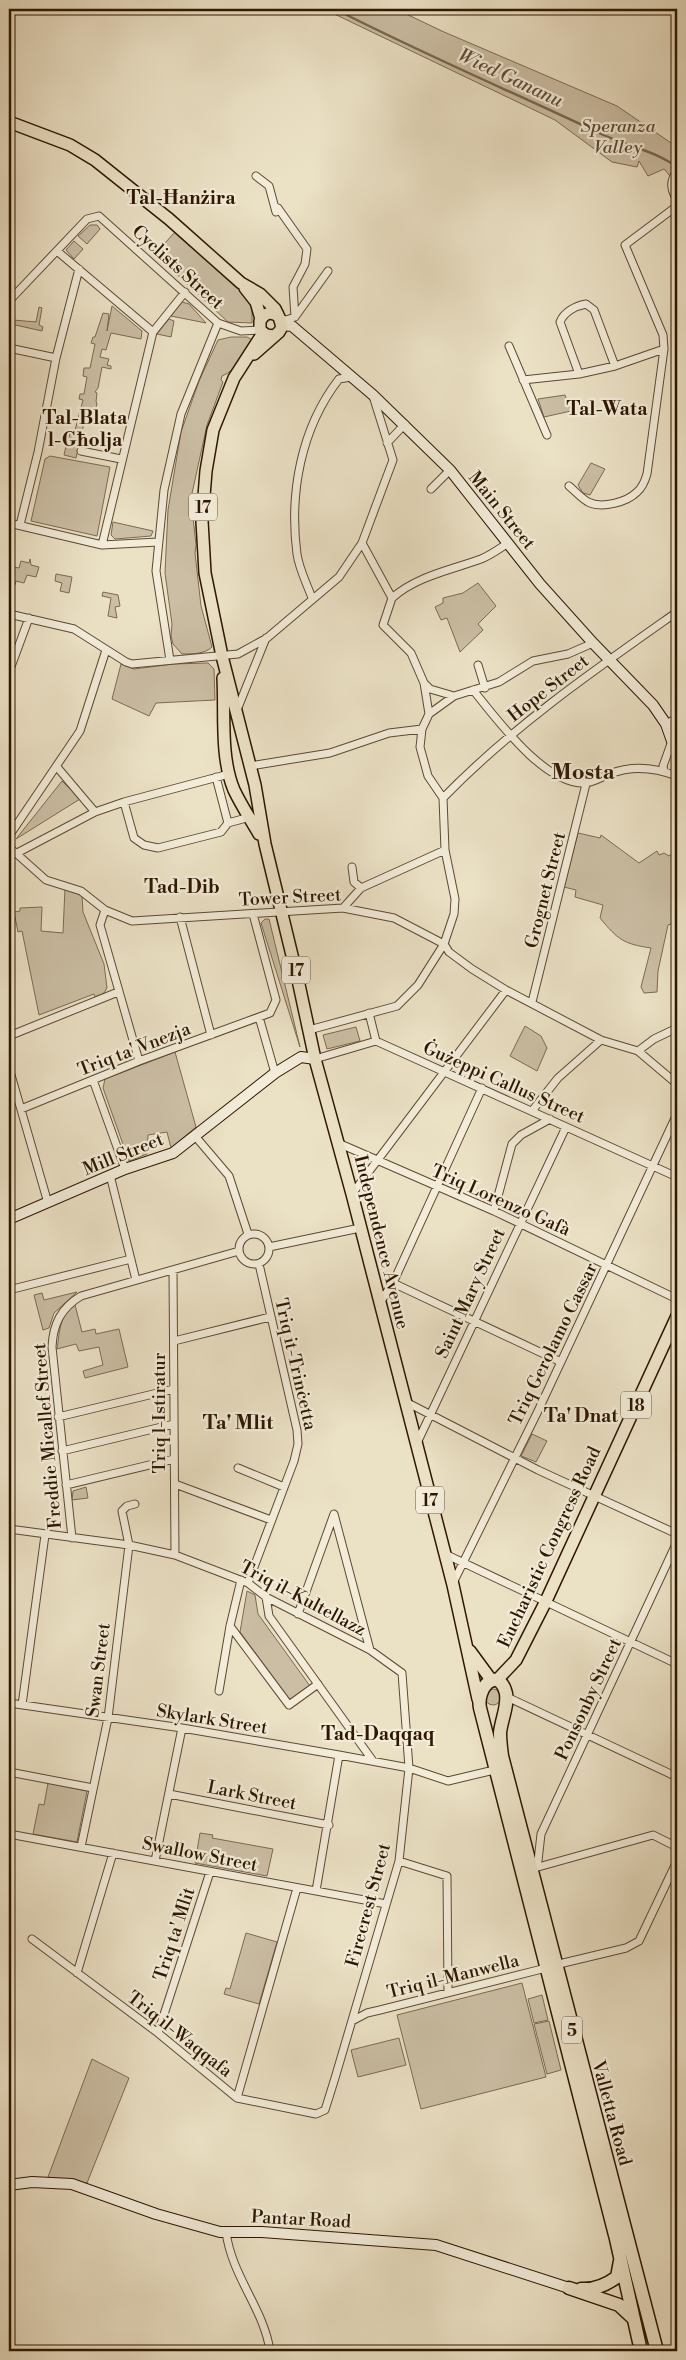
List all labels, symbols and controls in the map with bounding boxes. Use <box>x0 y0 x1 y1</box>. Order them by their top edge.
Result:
water label: Wied Gananu <box>454 43 567 113</box>
park label: Speranza Valley <box>581 115 656 159</box>
district label: Tal-Ħanżira <box>127 186 236 210</box>
street label: Cyclists Street <box>127 220 229 315</box>
district label: Tal-Wata <box>567 397 648 421</box>
district label: Tal-Blata l-Għolja <box>43 406 128 452</box>
street label: Main Street <box>463 466 541 555</box>
road number: 17 <box>189 494 217 520</box>
street label: Hope Street <box>503 649 594 727</box>
district label: Mosta <box>551 759 616 786</box>
street label: Grognet Street <box>520 829 571 951</box>
district label: Tad-Dib <box>144 875 220 899</box>
street label: Tower Street <box>238 883 342 912</box>
road number: 17 <box>282 956 310 984</box>
street label: Triq ta' Vnezja <box>75 1017 195 1082</box>
street label: Ġużeppi Callus Street <box>419 1036 589 1129</box>
street label: Mill Street <box>79 1128 168 1181</box>
street label: Independence Avenue <box>349 1153 414 1331</box>
street label: Triq Lorenzo Gafà <box>428 1159 575 1242</box>
street label: Saint Mary Street <box>430 1224 511 1362</box>
street label: Triq Gerolamo Cassar <box>504 1259 603 1429</box>
street label: Triq it-Trinċetta <box>269 1296 322 1433</box>
street label: Freddie Micallef Street <box>28 1341 67 1530</box>
street label: Triq l-Istiratur <box>148 1352 171 1473</box>
road number: 18 <box>621 1392 651 1418</box>
district label: Ta' Dnat <box>544 1404 618 1428</box>
district label: Ta' Mlit <box>203 1411 274 1436</box>
street label: Eucharistic Congress Road <box>493 1442 607 1652</box>
road number: 17 <box>416 1486 444 1514</box>
street label: Triq il-Kultellazz <box>236 1555 370 1641</box>
street label: Swan Street <box>81 1621 116 1719</box>
street label: Ponsonby Street <box>550 1634 627 1764</box>
street label: Skylark Street <box>155 1699 270 1740</box>
district label: Tad-Daqqaq <box>321 1722 435 1746</box>
street label: Lark Street <box>205 1776 299 1816</box>
street label: Swallow Street <box>140 1832 260 1877</box>
street label: Firecrest Street <box>341 1840 396 1969</box>
street label: Triq ta' Mlit <box>149 1884 201 1984</box>
street label: Triq il-Manwella <box>385 1949 522 2004</box>
street label: Triq il-Waqqafa <box>122 1986 238 2083</box>
road number: 5 <box>562 2016 582 2044</box>
street label: Valletta Road <box>586 2057 637 2169</box>
street label: Pantar Road <box>250 2205 352 2234</box>

